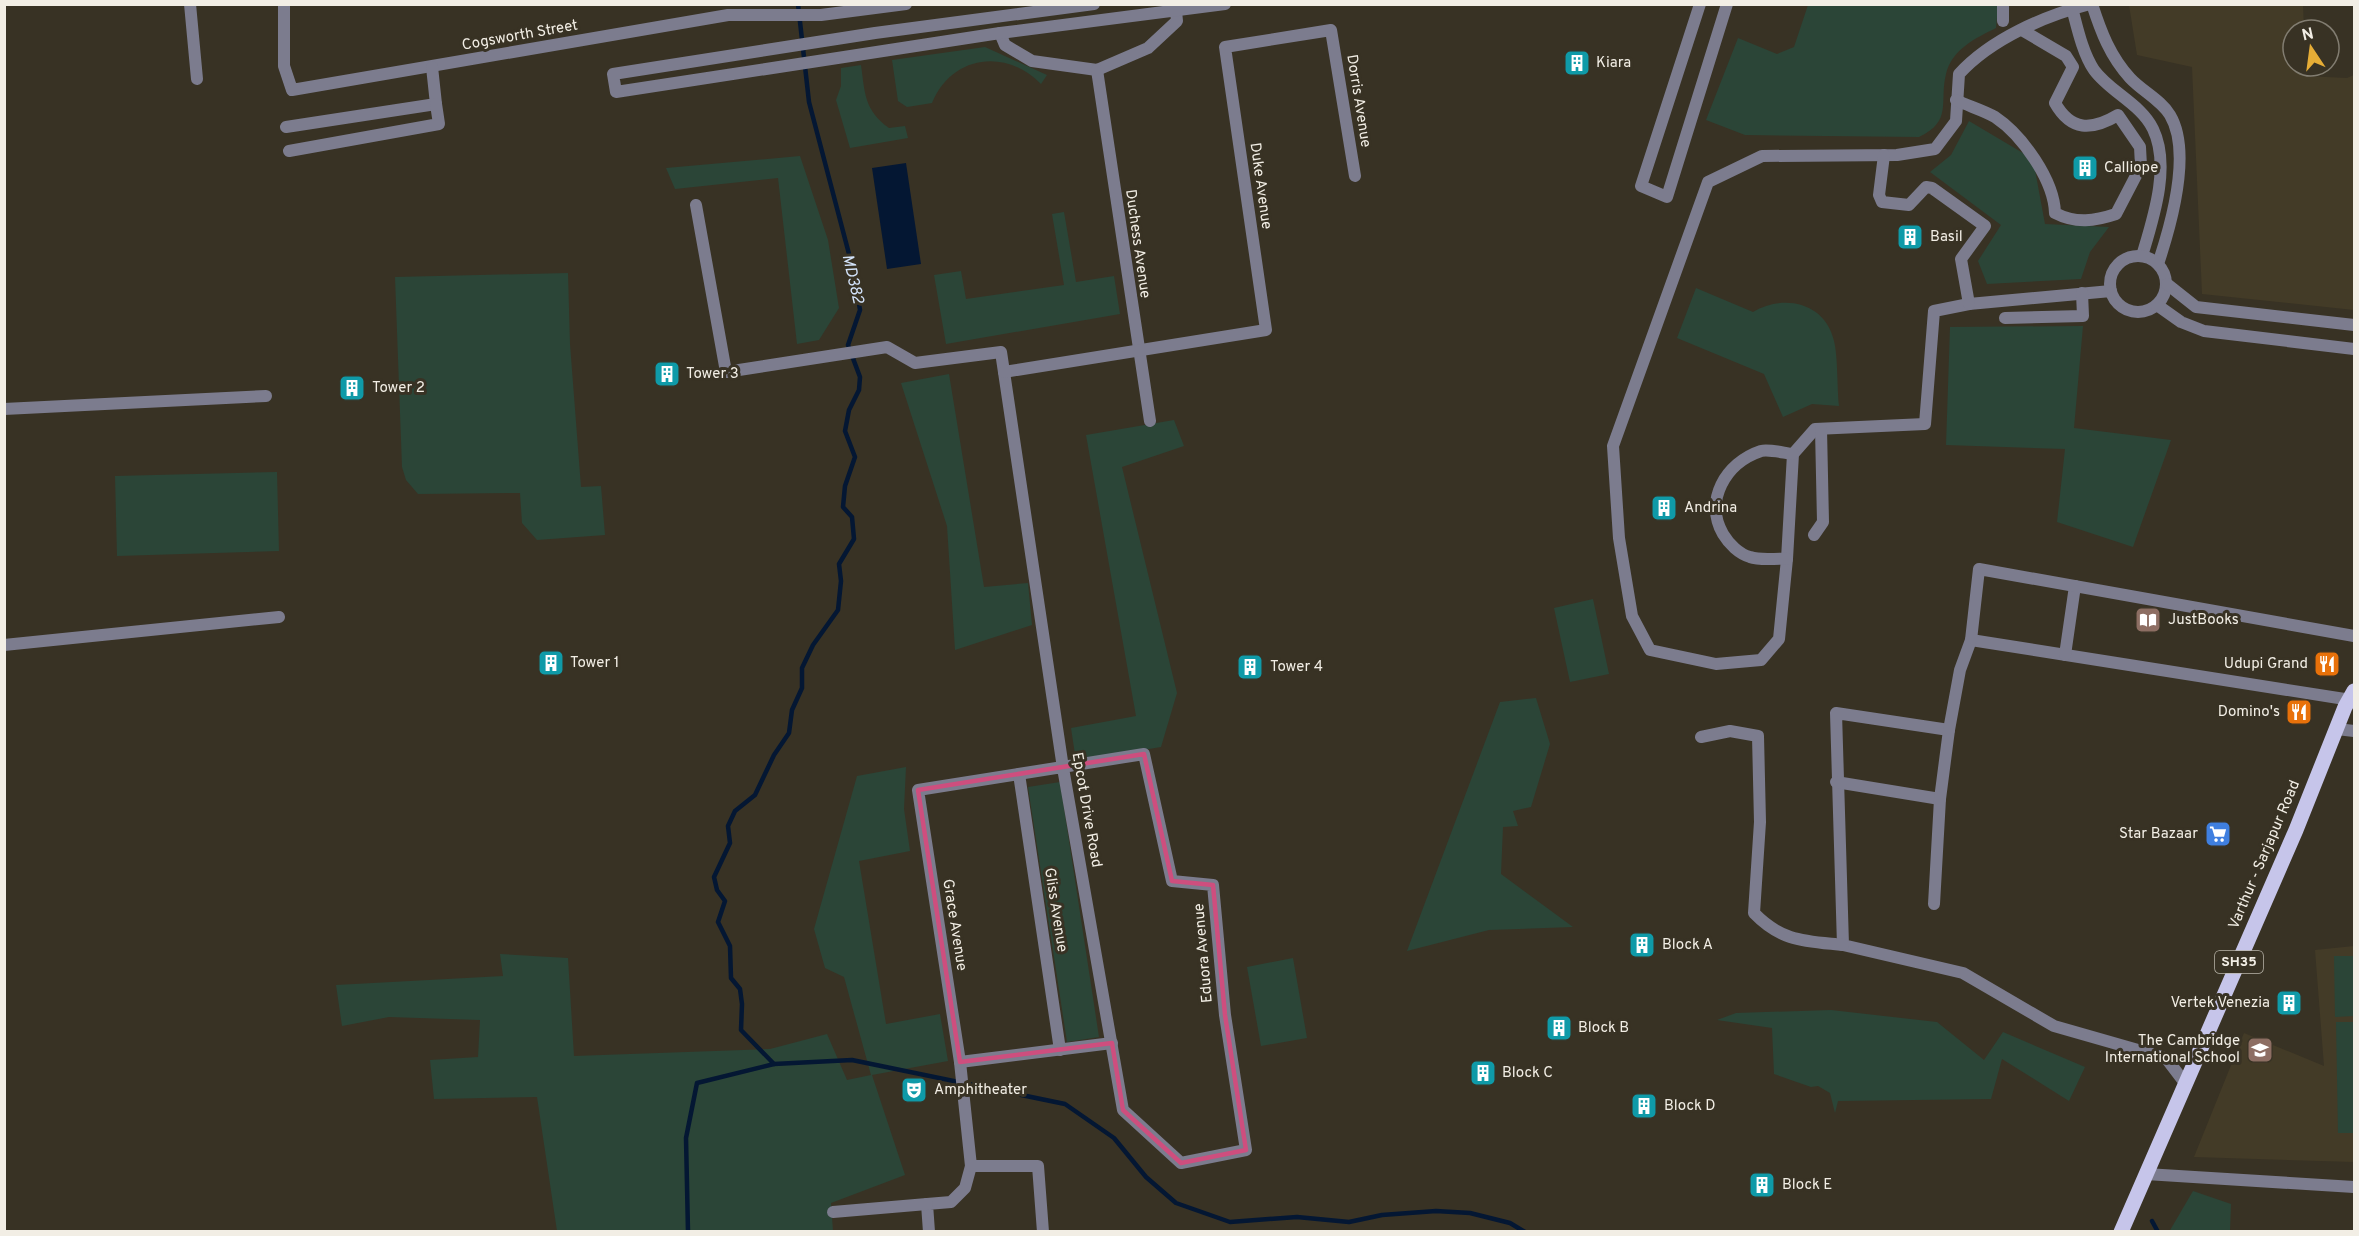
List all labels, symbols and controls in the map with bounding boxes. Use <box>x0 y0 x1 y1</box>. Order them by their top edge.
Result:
street label: Cogsworth Street <box>461 16 579 56</box>
north arrow <box>2281 18 2341 78</box>
text: N <box>2300 24 2316 46</box>
building icon: Kiara <box>1562 48 1592 78</box>
street label: Dorris Avenue <box>1341 53 1375 149</box>
place label: Kiara <box>1596 54 1631 73</box>
street label: Duke Avenue <box>1245 141 1275 231</box>
building icon: Calliope <box>2070 153 2100 183</box>
place label: Calliope <box>2104 159 2158 178</box>
street label: Duchess Avenue <box>1120 188 1154 300</box>
building icon: Basil <box>1895 222 1925 252</box>
place label: Basil <box>1930 228 1963 247</box>
water label: MD382 <box>837 252 868 306</box>
building icon: Tower 3 <box>652 359 682 389</box>
place label: Tower 3 <box>686 365 739 384</box>
building icon: Tower 2 <box>337 373 367 403</box>
place label: Tower 2 <box>372 379 425 398</box>
building icon: Andrina <box>1649 493 1679 523</box>
place label: Andrina <box>1684 499 1737 518</box>
library icon: JustBooks <box>2133 605 2163 635</box>
place label: JustBooks <box>2168 611 2239 630</box>
building icon: Tower 1 <box>536 648 566 678</box>
restaurant icon: Udupi Grand <box>2312 649 2342 679</box>
building icon: Tower 4 <box>1235 652 1265 682</box>
place label: Tower 1 <box>570 654 619 673</box>
place label: Udupi Grand <box>2224 655 2308 674</box>
place label: Tower 4 <box>1270 658 1323 677</box>
restaurant icon: Domino's <box>2284 697 2314 727</box>
place label: Domino's <box>2218 703 2280 722</box>
street label: Epcot Drive Road <box>1067 751 1105 869</box>
street label: Varthur - Sarjapur Road <box>2225 778 2305 932</box>
supermarket icon: Star Bazaar <box>2203 819 2233 849</box>
place label: Star Bazaar <box>2119 825 2198 844</box>
street label: Gliss Avenue <box>1039 866 1071 954</box>
street label: Grace Avenue <box>937 878 971 972</box>
street label: Eduora Avenue <box>1190 902 1218 1004</box>
building icon: Block A <box>1627 930 1657 960</box>
place label: Block A <box>1662 936 1713 955</box>
road number: SH35 <box>2215 951 2263 973</box>
building icon: Vertek Venezia <box>2274 988 2304 1018</box>
place label: Vertek Venezia <box>2170 994 2270 1013</box>
building icon: Block B <box>1544 1013 1574 1043</box>
place label: Block B <box>1578 1019 1629 1038</box>
place label: The Cambridge International School <box>2105 1032 2240 1068</box>
school or university icon: The Cambridge International School <box>2245 1035 2275 1065</box>
building icon: Block C <box>1468 1058 1498 1088</box>
place label: Block C <box>1502 1064 1553 1083</box>
theatre icon: Amphitheater <box>899 1075 929 1105</box>
place label: Amphitheater <box>934 1081 1027 1100</box>
building icon: Block D <box>1629 1091 1659 1121</box>
place label: Block D <box>1664 1097 1716 1116</box>
building icon: Block E <box>1747 1170 1777 1200</box>
place label: Block E <box>1782 1176 1832 1195</box>

